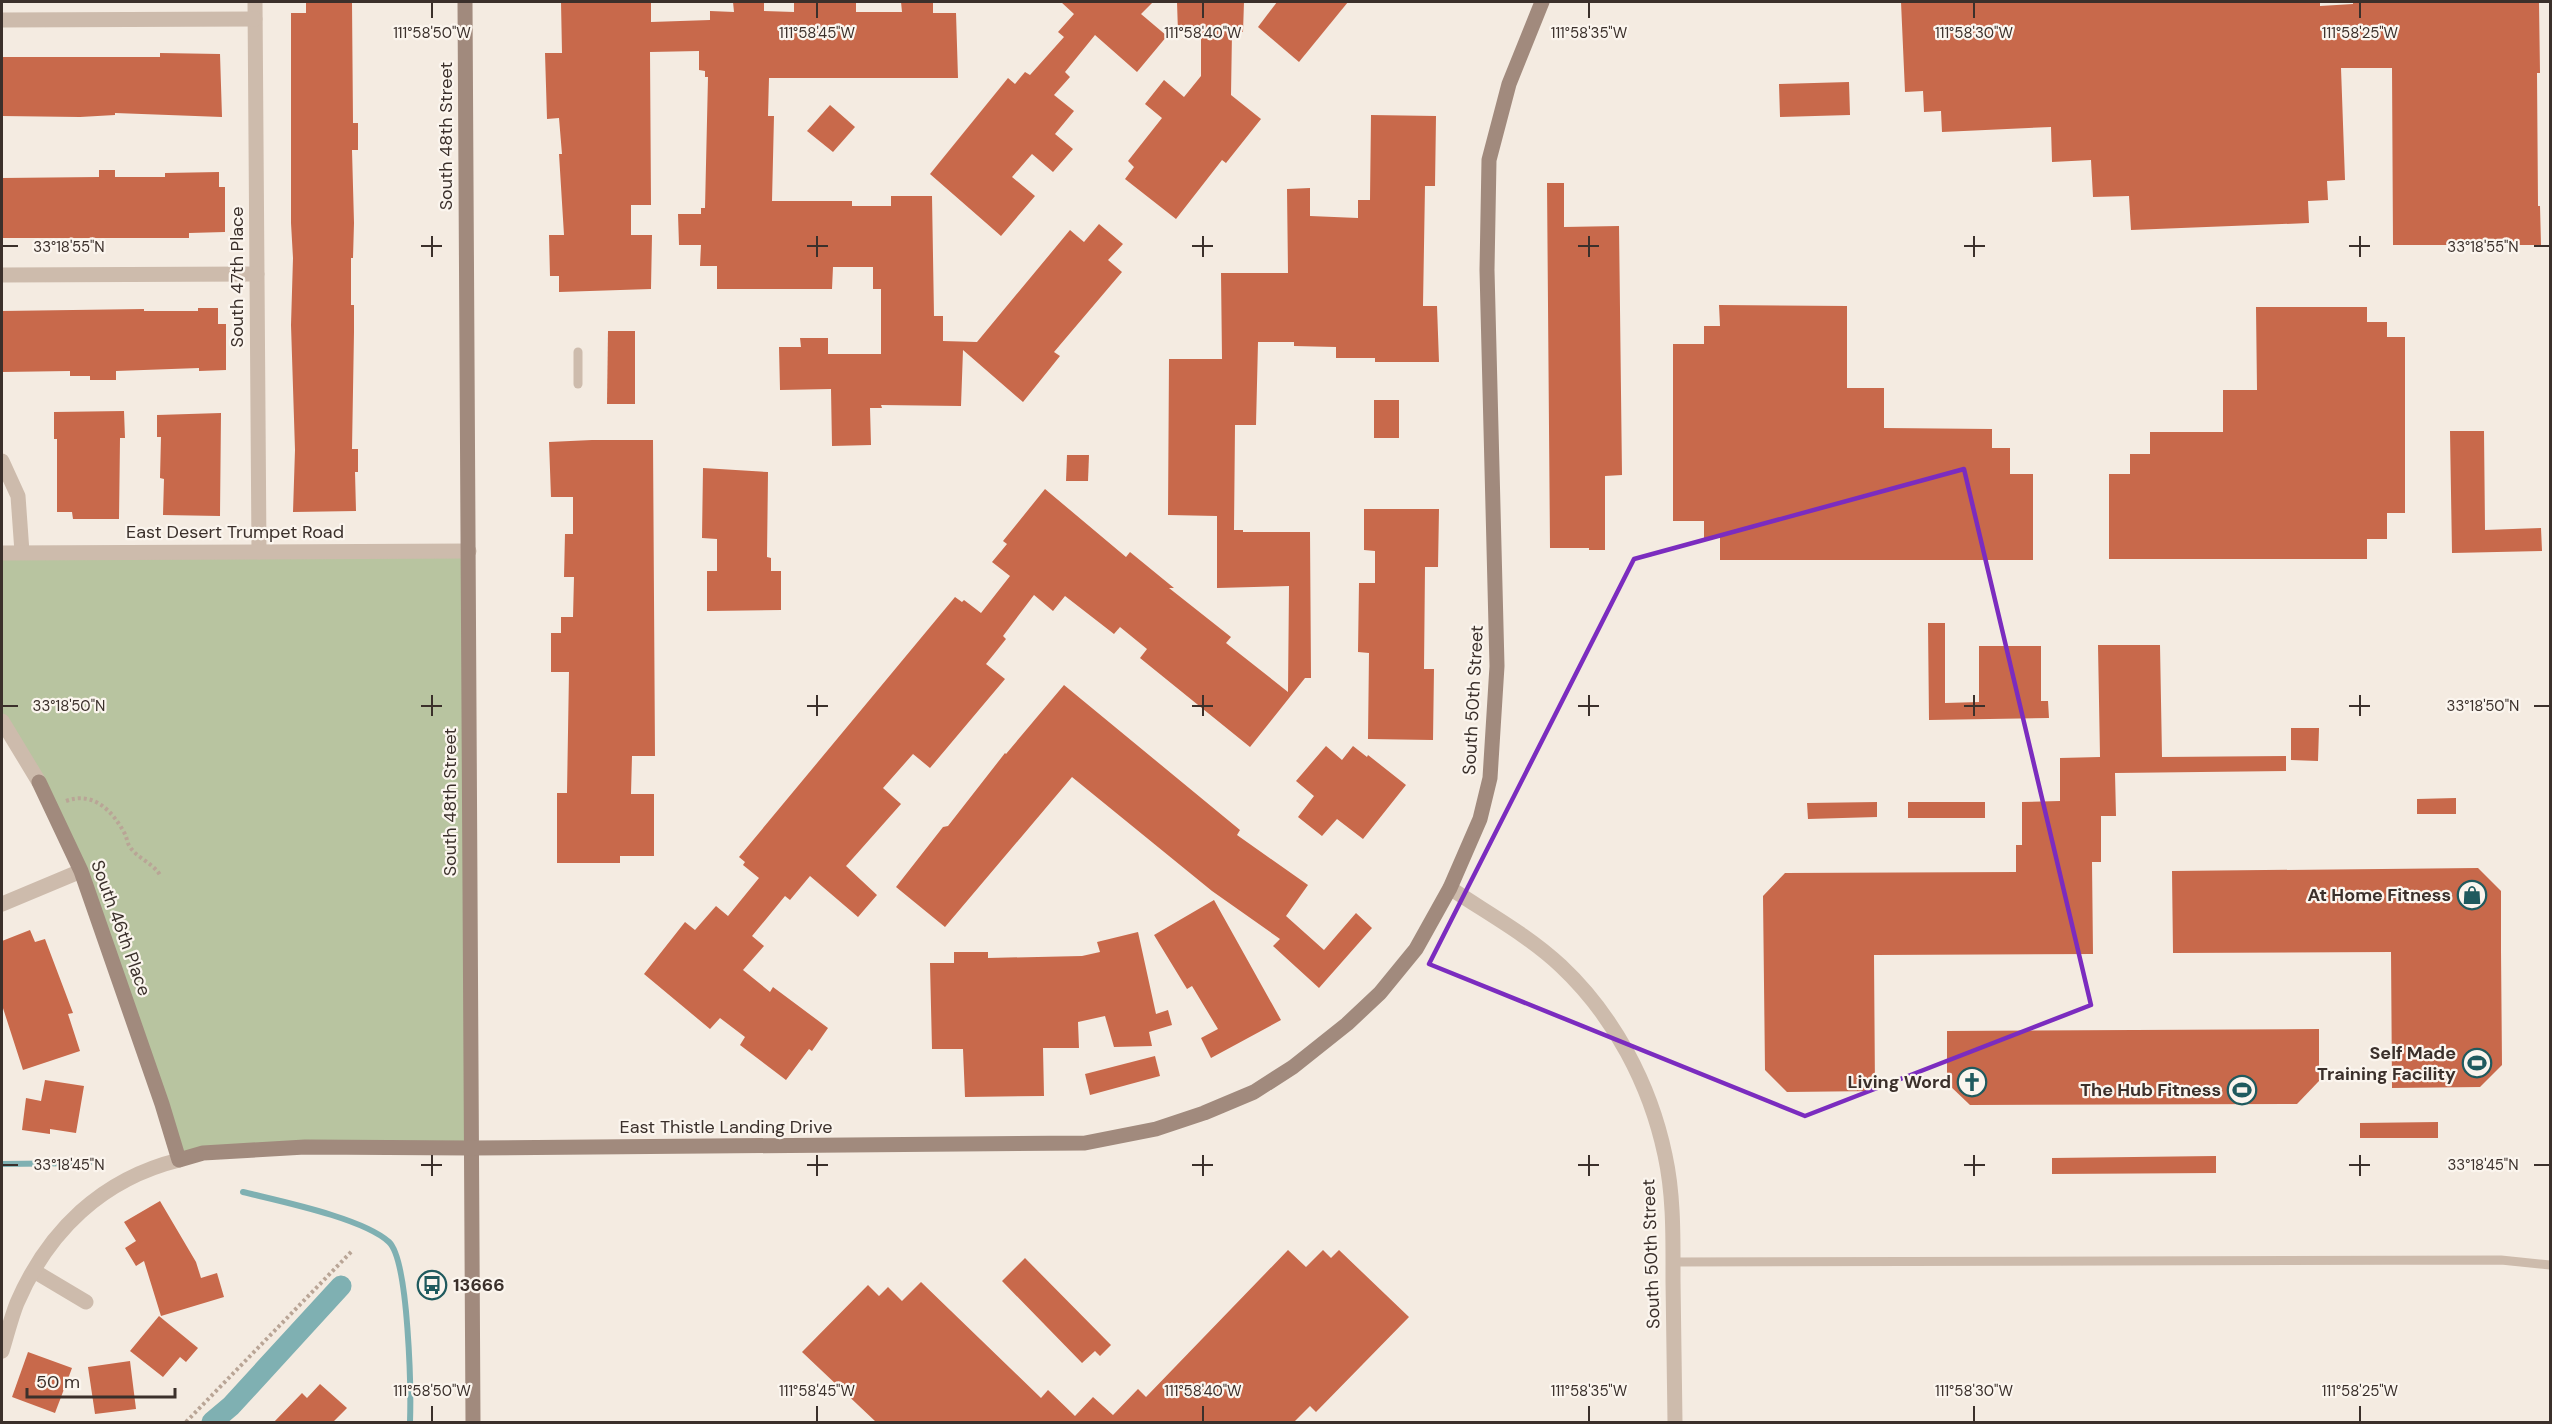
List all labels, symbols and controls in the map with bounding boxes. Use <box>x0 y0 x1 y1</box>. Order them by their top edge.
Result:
text: 111°58'50"W <box>393 23 471 43</box>
text: 111°58'45"W <box>779 23 855 43</box>
text: 111°58'40"W <box>1164 23 1242 43</box>
text: 111°58'35"W <box>1551 23 1628 43</box>
text: 111°58'30"W <box>1935 23 2013 43</box>
text: 111°58'25"W <box>2322 23 2399 43</box>
street label: South 48th Street <box>434 62 458 210</box>
street label: South 47th Place <box>225 206 249 348</box>
text: 33°18'55"N <box>33 237 105 257</box>
text: 33°18'55"N <box>2447 237 2519 257</box>
street label: East Desert Trumpet Road <box>126 520 344 544</box>
street label: South 50th Street <box>1457 624 1489 776</box>
text: 33°18'50"N <box>33 696 105 716</box>
text: 33°18'50"N <box>2447 696 2519 716</box>
street label: South 48th Street <box>438 728 462 876</box>
street label: South 46th Place <box>85 857 157 999</box>
shop icon: At Home Fitness <box>2456 879 2488 911</box>
place label: At Home Fitness <box>2307 883 2451 907</box>
place label: Self Made Training Facility <box>2317 1041 2456 1086</box>
sports icon: Self Made Training Facility <box>2461 1047 2493 1079</box>
church icon: Living Word <box>1956 1066 1988 1098</box>
place label: Living Word <box>1848 1070 1951 1094</box>
sports icon: The Hub Fitness <box>2226 1074 2258 1106</box>
place label: The Hub Fitness <box>2080 1078 2221 1102</box>
street label: East Thistle Landing Drive <box>620 1115 832 1139</box>
text: 33°18'45"N <box>34 1155 105 1175</box>
text: 33°18'45"N <box>2448 1155 2519 1175</box>
street label: South 50th Street <box>1636 1179 1666 1329</box>
bus stop icon: 13666 <box>416 1269 448 1301</box>
place label: 13666 <box>453 1273 505 1297</box>
scale bar <box>27 1361 176 1399</box>
text: 50 m <box>36 1370 80 1394</box>
text: 111°58'50"W <box>393 1381 471 1401</box>
text: 111°58'45"W <box>779 1381 855 1401</box>
text: 111°58'40"W <box>1164 1381 1242 1401</box>
text: 111°58'35"W <box>1551 1381 1628 1401</box>
text: 111°58'30"W <box>1935 1381 2013 1401</box>
text: 111°58'25"W <box>2322 1381 2399 1401</box>

